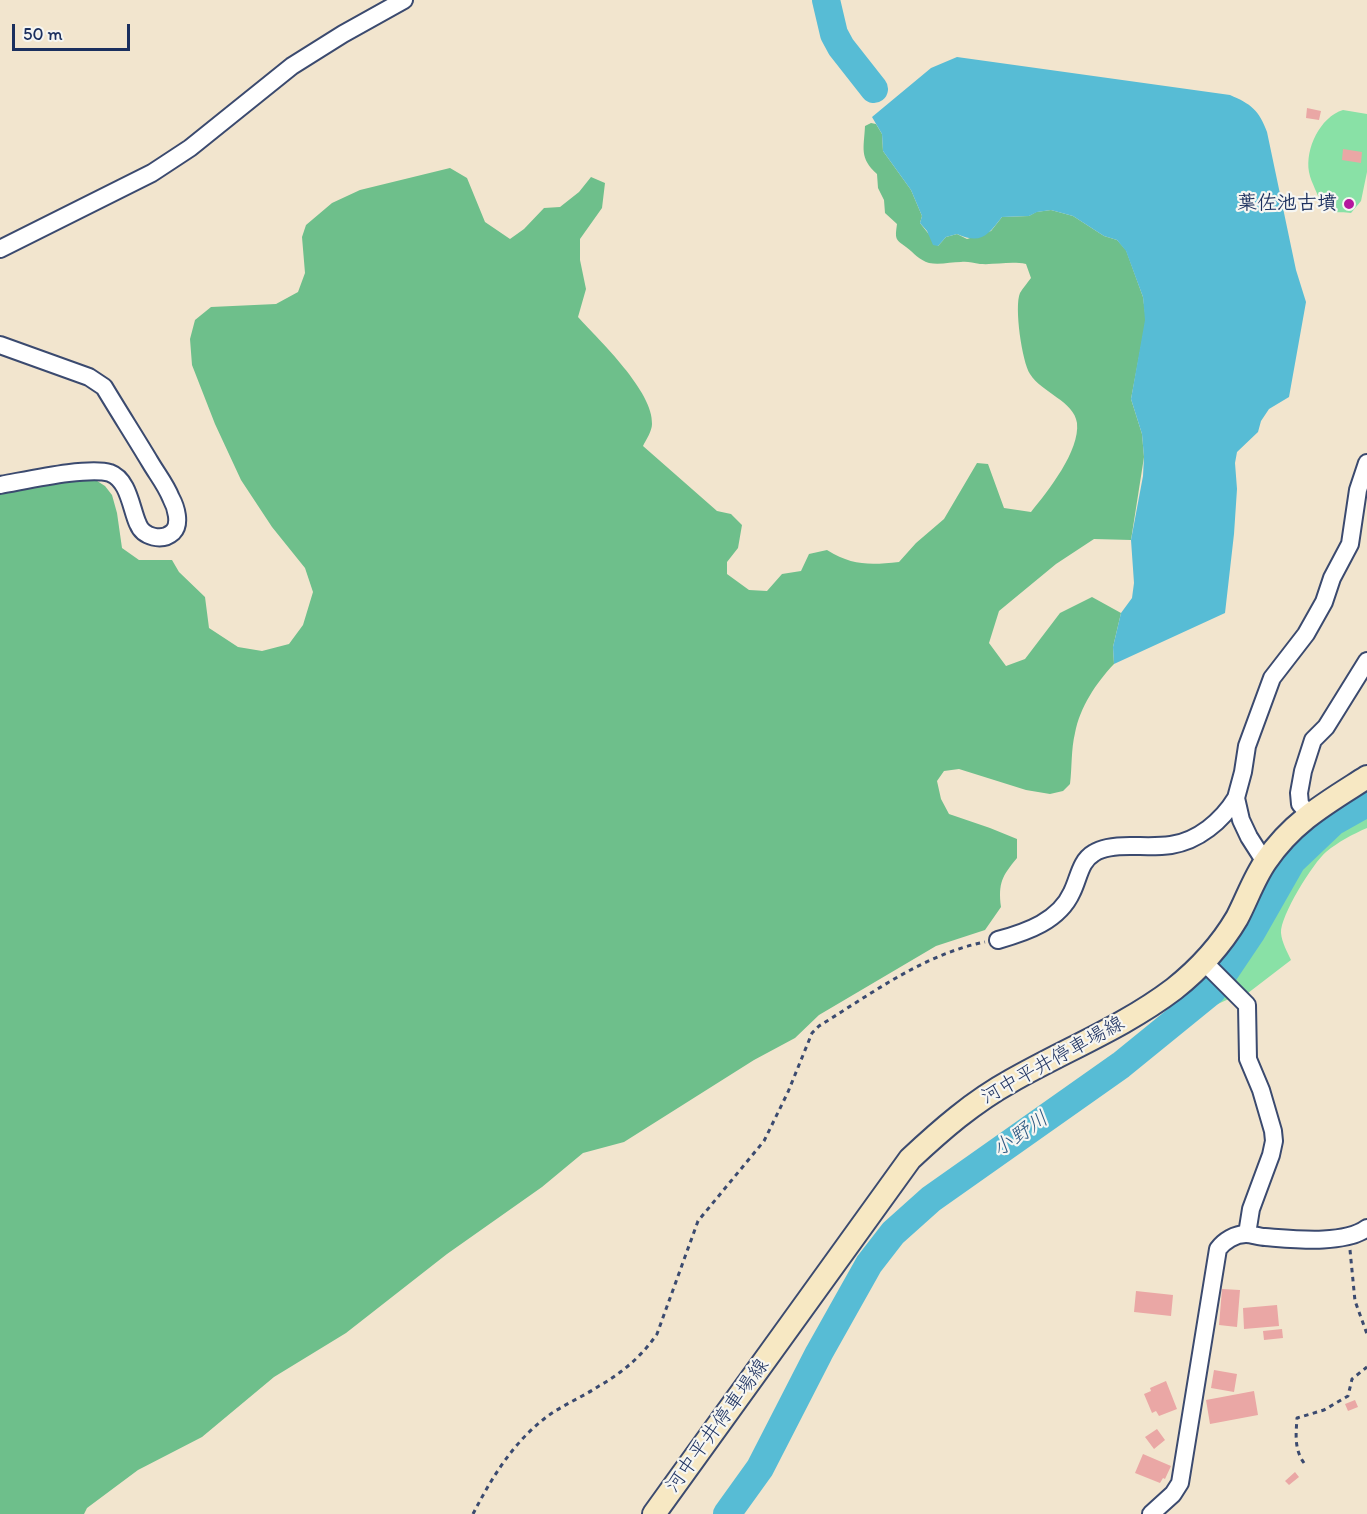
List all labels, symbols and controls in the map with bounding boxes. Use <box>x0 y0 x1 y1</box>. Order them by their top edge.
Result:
scale bar <box>15 12 134 50</box>
text: 50 m <box>23 23 63 45</box>
place label: 葉佐池古墳 <box>1237 192 1337 216</box>
marker: 葉佐池古墳 <box>1342 197 1356 211</box>
street label: 河中平井停車場線 <box>977 1012 1129 1110</box>
water label: 小野川 <box>988 1107 1054 1163</box>
street label: 河中平井停車場線 <box>661 1354 775 1498</box>

